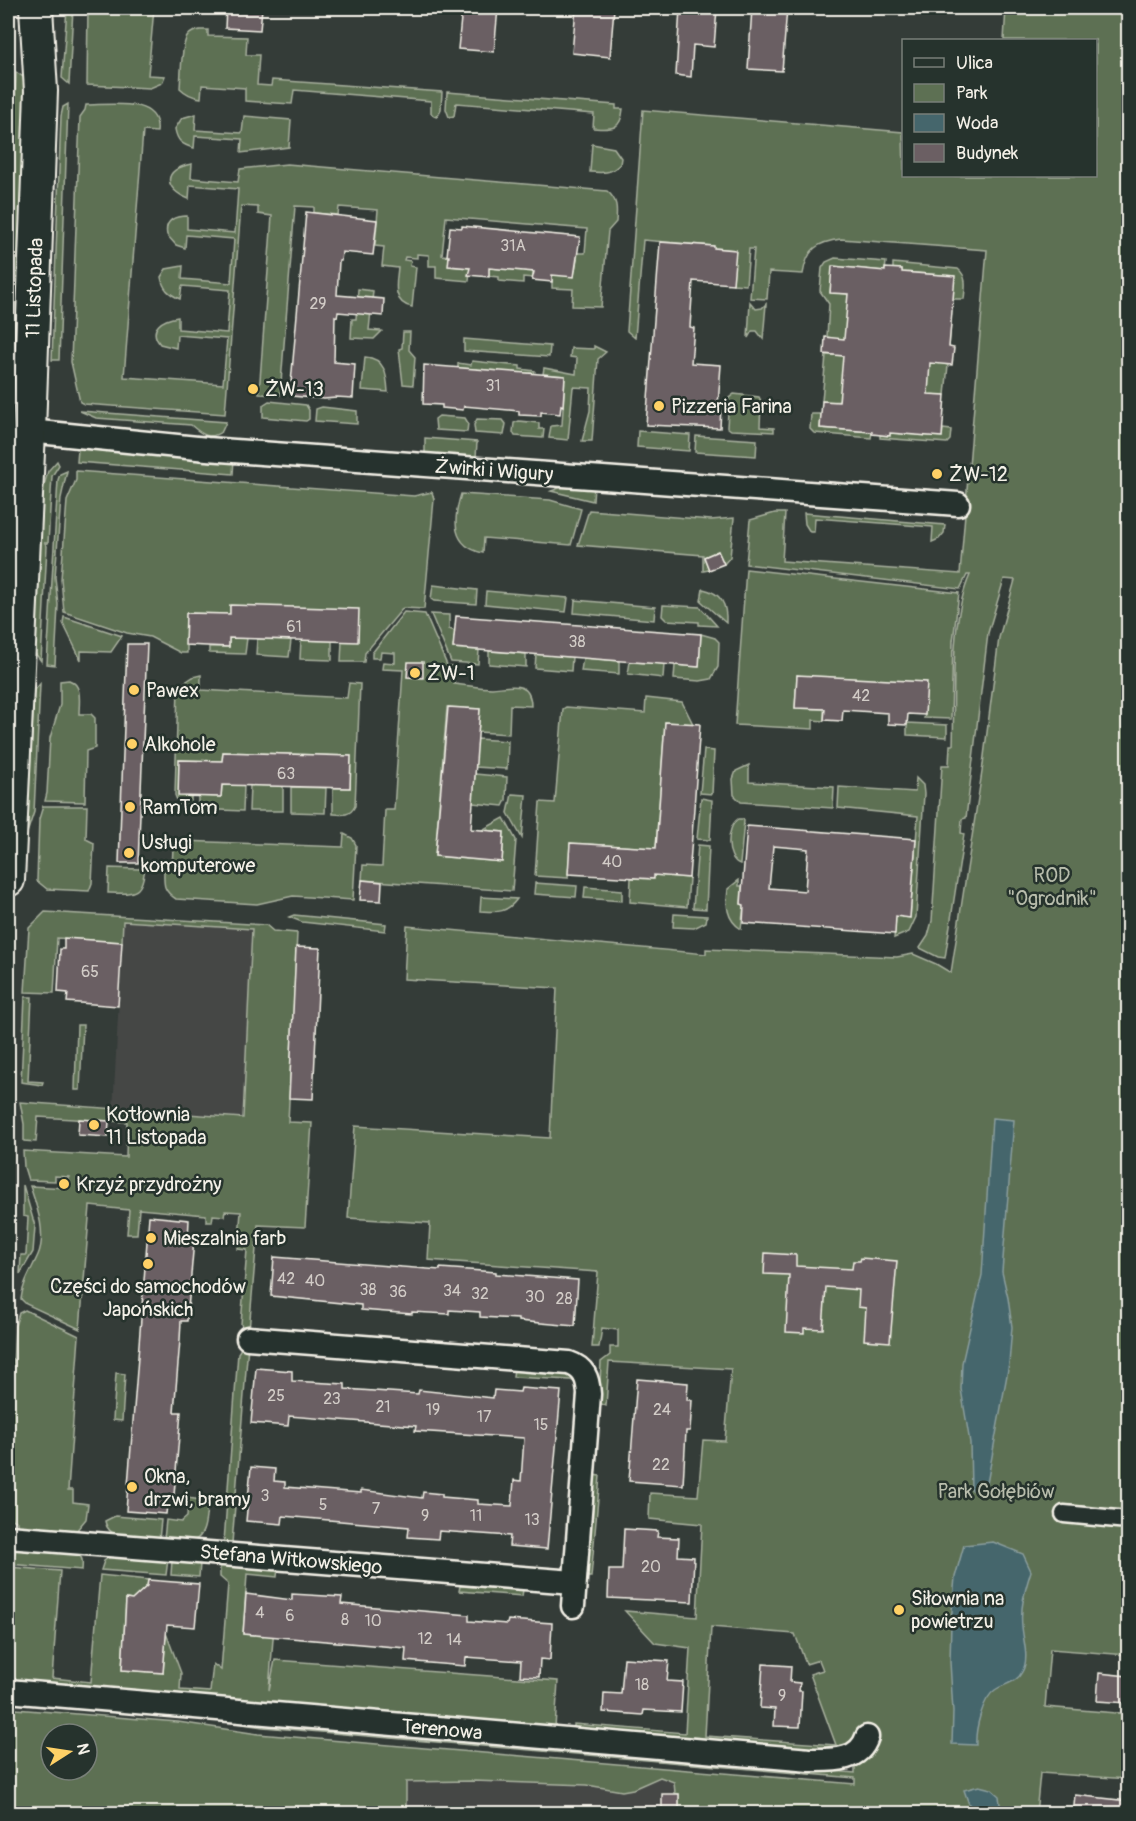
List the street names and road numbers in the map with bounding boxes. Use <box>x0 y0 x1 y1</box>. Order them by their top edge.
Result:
street label: 11 Listopada <box>20 237 49 339</box>
street label: Żwirki i Wigury <box>434 454 555 487</box>
street label: Stefana Witkowskiego <box>199 1539 384 1580</box>
street label: Terenowa <box>401 1714 483 1745</box>

